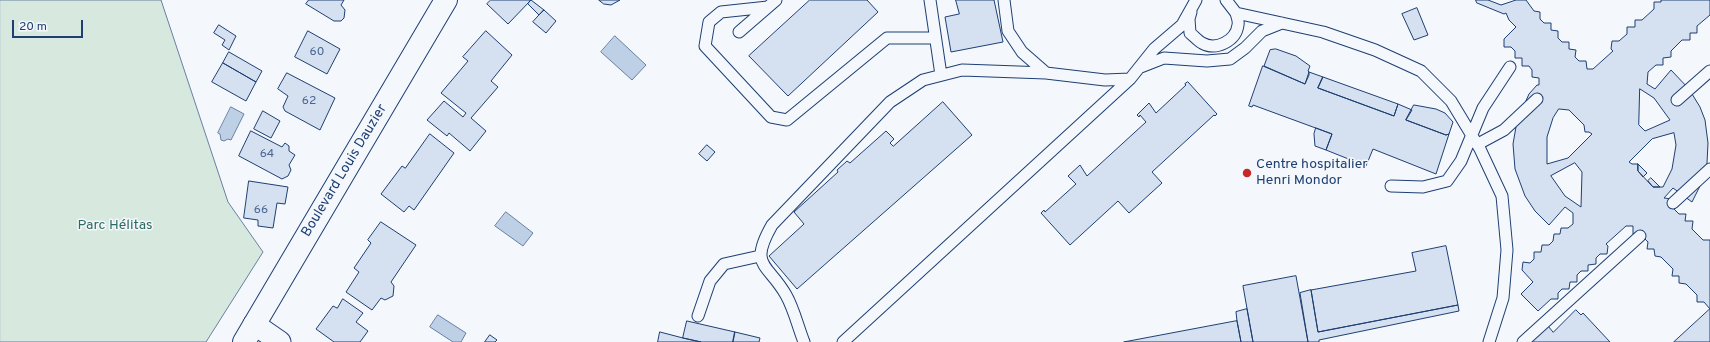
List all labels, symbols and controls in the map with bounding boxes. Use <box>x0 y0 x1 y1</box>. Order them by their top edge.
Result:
scale bar <box>14 12 85 38</box>
text: 20 m <box>19 19 47 35</box>
house number: 60 <box>310 46 324 60</box>
house number: 62 <box>302 95 316 109</box>
street label: Boulevard Louis Dauzier <box>299 102 391 240</box>
house number: 64 <box>260 148 274 162</box>
place label: Centre hospitalier Henri Mondor <box>1256 157 1368 190</box>
marker: Centre hospitalier Henri Mondor <box>1241 167 1253 179</box>
house number: 66 <box>254 204 268 218</box>
park label: Parc Hélitas <box>77 218 153 234</box>

